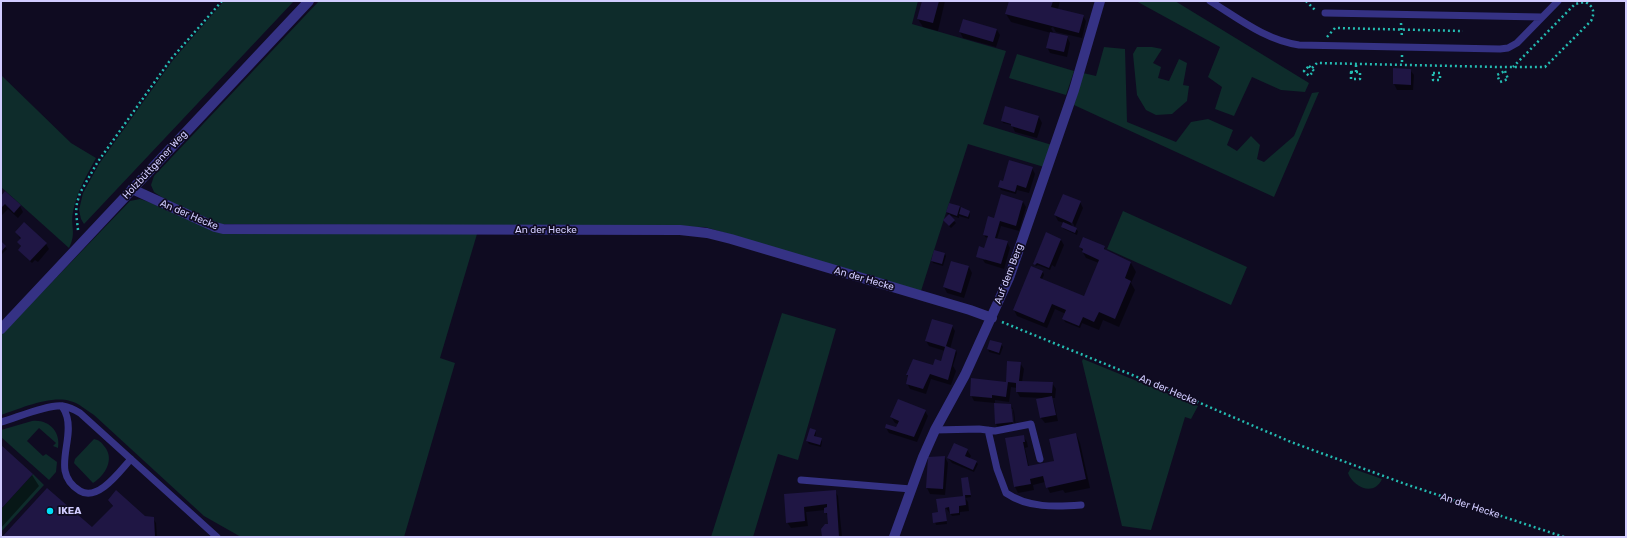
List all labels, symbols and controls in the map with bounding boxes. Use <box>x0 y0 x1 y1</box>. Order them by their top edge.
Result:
street label: Holzbüttgener Weg <box>120 128 190 202</box>
street label: An der Hecke <box>158 197 220 233</box>
street label: An der Hecke <box>515 224 577 236</box>
street label: Auf dem Berg <box>992 242 1026 306</box>
street label: An der Hecke <box>833 265 895 293</box>
street label: An der Hecke <box>1137 372 1199 408</box>
street label: An der Hecke <box>1439 491 1501 521</box>
place label: IKEA <box>58 505 81 517</box>
marker: IKEA <box>45 506 55 516</box>

